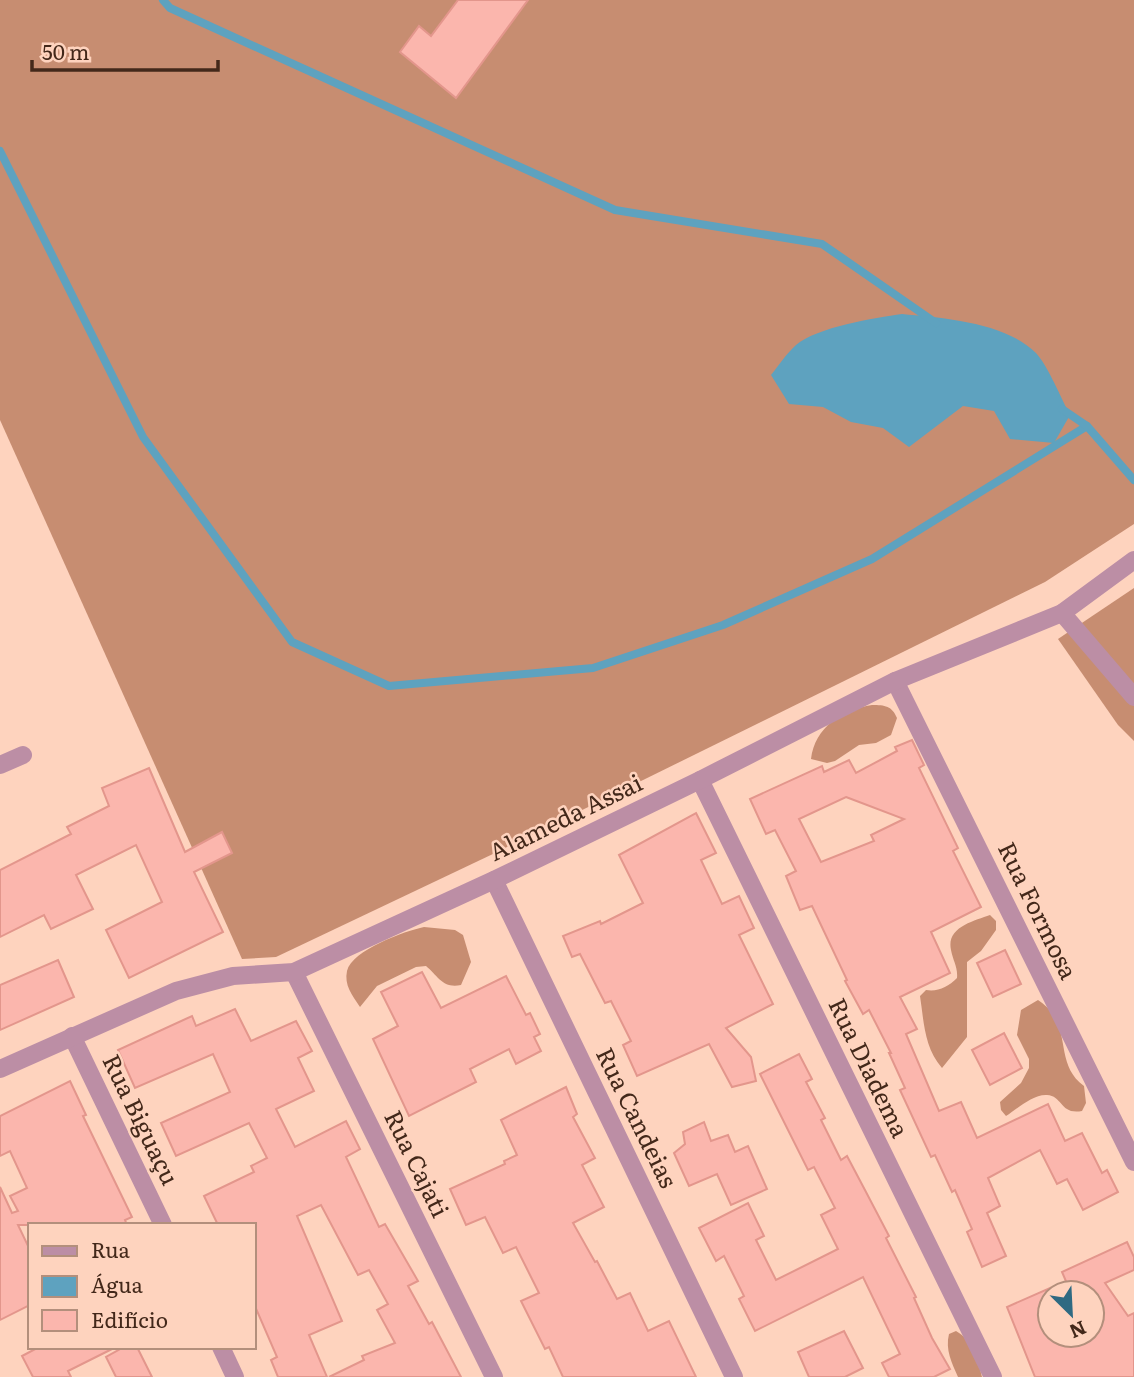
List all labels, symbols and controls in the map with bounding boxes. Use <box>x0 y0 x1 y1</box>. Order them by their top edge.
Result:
scale bar <box>32 28 217 72</box>
text: 50 m <box>42 35 89 66</box>
street label: Alameda Assai <box>482 763 647 868</box>
street label: Rua Formosa <box>991 835 1088 985</box>
street label: Rua Diadema <box>821 991 919 1143</box>
street label: Rua Candeias <box>589 1041 688 1193</box>
street label: Rua Biguaçu <box>95 1048 189 1190</box>
street label: Rua Cajati <box>377 1103 459 1222</box>
legend <box>28 1223 256 1349</box>
text: Rua <box>91 1233 131 1264</box>
text: Água <box>91 1268 143 1299</box>
north arrow <box>1036 1279 1106 1349</box>
text: Edifício <box>91 1303 168 1334</box>
text: N <box>1065 1314 1091 1346</box>

